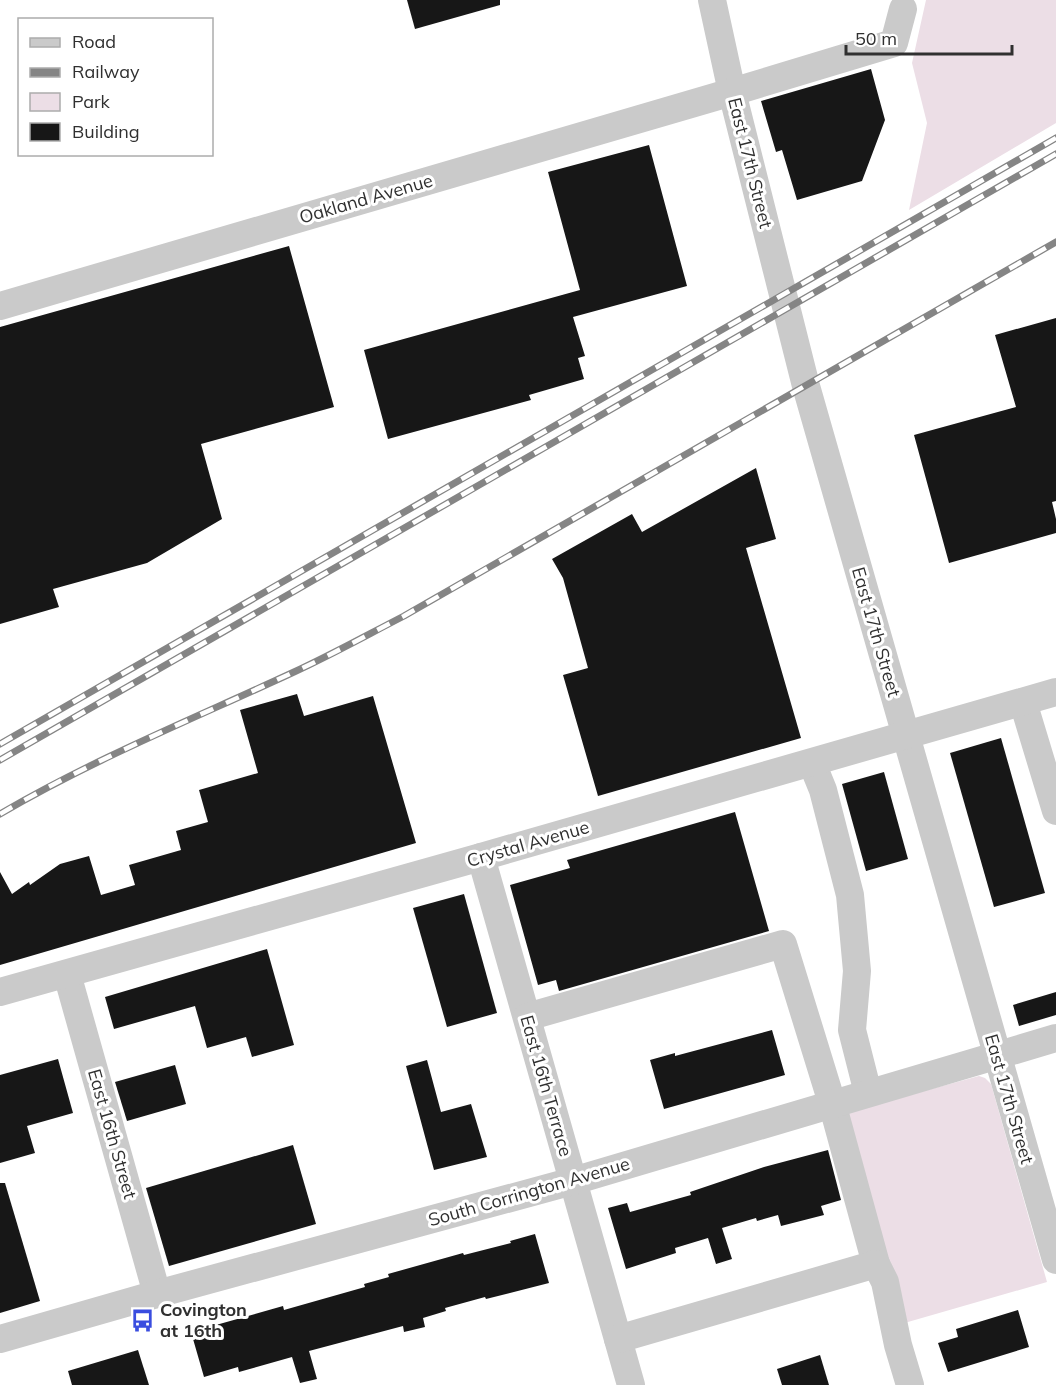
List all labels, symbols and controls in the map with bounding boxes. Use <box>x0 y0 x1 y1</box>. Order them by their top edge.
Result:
legend <box>18 18 213 156</box>
scale bar <box>846 18 1012 56</box>
text: 50 m <box>855 27 897 50</box>
text: Road <box>72 30 116 53</box>
text: Railway <box>72 60 140 83</box>
text: Park <box>72 90 111 113</box>
street label: East 17th Street <box>723 95 778 231</box>
text: Building <box>72 120 140 143</box>
street label: Oakland Avenue <box>296 168 435 229</box>
street label: East 17th Street <box>847 564 906 699</box>
street label: Crystal Avenue <box>464 815 592 872</box>
street label: East 16th Terrace <box>515 1013 578 1159</box>
street label: East 17th Street <box>980 1031 1039 1166</box>
street label: East 16th Street <box>83 1066 142 1201</box>
street label: South Corrington Avenue <box>425 1152 632 1231</box>
place label: Covington at 16th <box>160 1298 247 1342</box>
bus stop icon: Covington at 16th <box>129 1307 155 1333</box>

